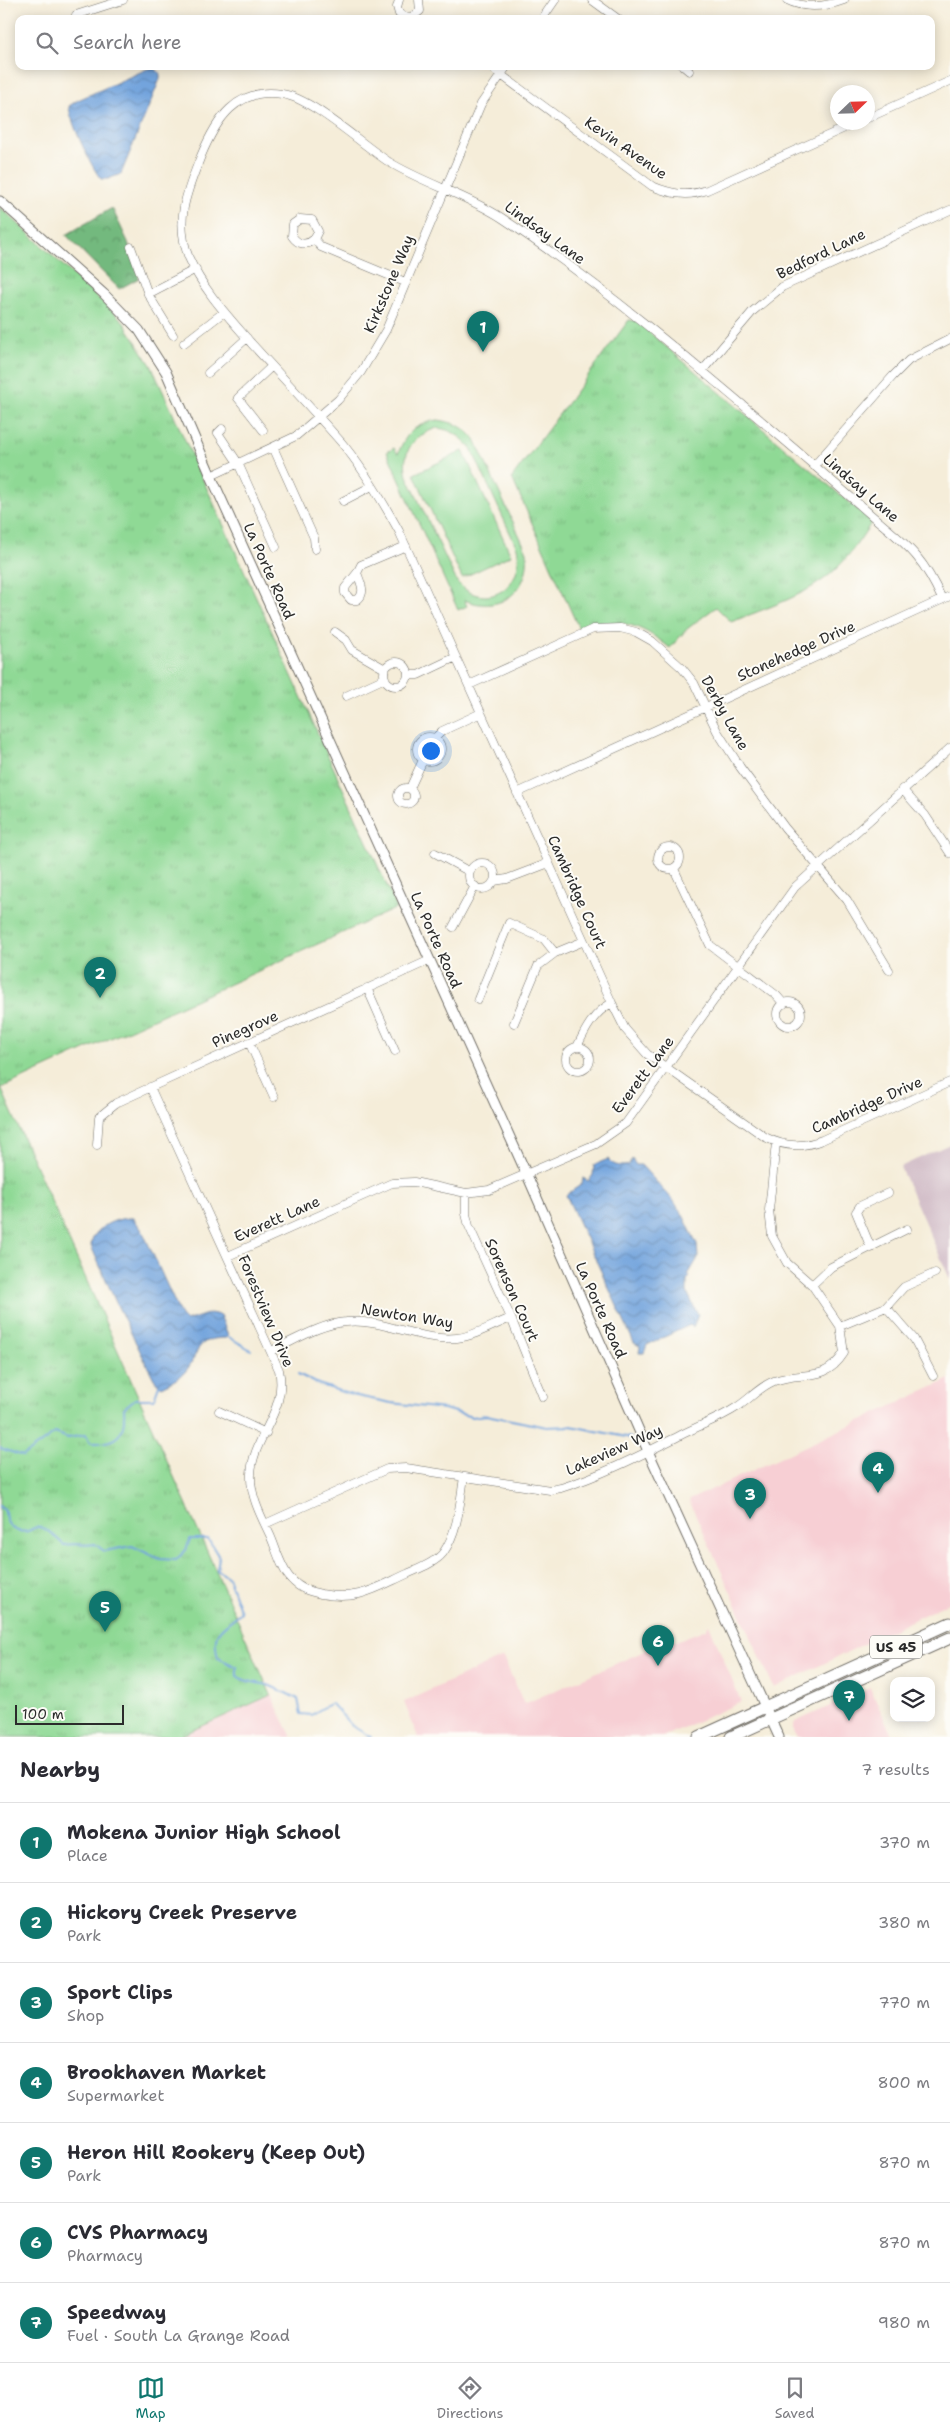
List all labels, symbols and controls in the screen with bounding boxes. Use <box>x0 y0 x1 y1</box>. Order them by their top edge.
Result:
search box <box>15 15 935 70</box>
icon: search <box>33 29 61 57</box>
text: Search here <box>73 30 182 55</box>
north arrow <box>830 85 875 130</box>
street label: Kevin Avenue <box>581 112 671 184</box>
street label: Lindsay Lane <box>500 197 590 269</box>
street label: Bedford Lane <box>773 224 869 284</box>
street label: Kirkstone Way <box>359 232 419 336</box>
pin: 1 <box>467 311 499 352</box>
street label: Lindsay Lane <box>818 449 904 527</box>
street label: La Porte Road <box>239 520 299 623</box>
street label: Stonehedge Drive <box>734 616 858 686</box>
street label: Derby Lane <box>696 672 754 754</box>
your location <box>418 738 444 764</box>
street label: Cambridge Court <box>543 832 611 952</box>
street label: La Porte Road <box>406 889 466 992</box>
pin: 2 <box>84 957 116 998</box>
street label: Pinegrove <box>209 1006 281 1052</box>
street label: Everett Lane <box>607 1032 679 1118</box>
street label: Cambridge Drive <box>808 1072 926 1138</box>
street label: Everett Lane <box>231 1191 323 1247</box>
street label: Sorenson Court <box>480 1235 544 1345</box>
street label: Forestview Drive <box>233 1252 299 1370</box>
street label: La Porte Road <box>571 1259 631 1362</box>
street label: Newton Way <box>359 1299 455 1333</box>
street label: Lakeview Way <box>563 1420 665 1480</box>
pin: 4 <box>862 1452 894 1493</box>
pin: 3 <box>734 1478 766 1519</box>
pin: 5 <box>89 1591 121 1632</box>
pin: 6 <box>642 1625 674 1666</box>
road number: US 45 <box>870 1635 922 1658</box>
map controls <box>890 1677 935 1722</box>
button: layers <box>890 1677 935 1722</box>
pin: 7 <box>833 1680 865 1721</box>
scale bar <box>15 1702 124 1725</box>
text: 100 m <box>22 1705 64 1723</box>
text: Nearby <box>20 1756 100 1784</box>
text: 7 results <box>861 1759 930 1780</box>
text: Mokena Junior High School <box>67 1820 341 1845</box>
text: 1 <box>32 1832 40 1853</box>
text: 370 m <box>879 1832 930 1853</box>
text: Place <box>67 1845 108 1866</box>
text: Hickory Creek Preserve <box>67 1900 297 1925</box>
text: 2 <box>30 1912 42 1933</box>
text: 380 m <box>878 1912 930 1933</box>
text: Park <box>67 1925 101 1946</box>
text: Sport Clips <box>67 1980 173 2005</box>
text: 3 <box>30 1992 42 2013</box>
text: 770 m <box>878 1992 930 2013</box>
text: Shop <box>67 2005 104 2026</box>
text: Brookhaven Market <box>67 2060 266 2085</box>
text: 4 <box>30 2072 42 2093</box>
text: 800 m <box>878 2072 930 2093</box>
text: Supermarket <box>67 2085 164 2106</box>
text: Heron Hill Rookery (Keep Out) <box>67 2140 365 2165</box>
text: 5 <box>31 2152 41 2173</box>
text: 870 m <box>879 2152 930 2173</box>
text: Park <box>67 2165 101 2186</box>
text: CVS Pharmacy <box>67 2220 208 2245</box>
text: 6 <box>30 2232 42 2253</box>
text: 870 m <box>879 2232 930 2253</box>
text: Pharmacy <box>67 2245 143 2266</box>
text: Speedway <box>67 2300 166 2325</box>
text: 7 <box>30 2312 42 2333</box>
text: 980 m <box>878 2312 930 2333</box>
text: Fuel · South La Grange Road <box>67 2325 290 2346</box>
tab: Map <box>136 2374 166 2422</box>
tab: Directions <box>437 2374 503 2422</box>
tab: Saved <box>775 2374 814 2422</box>

